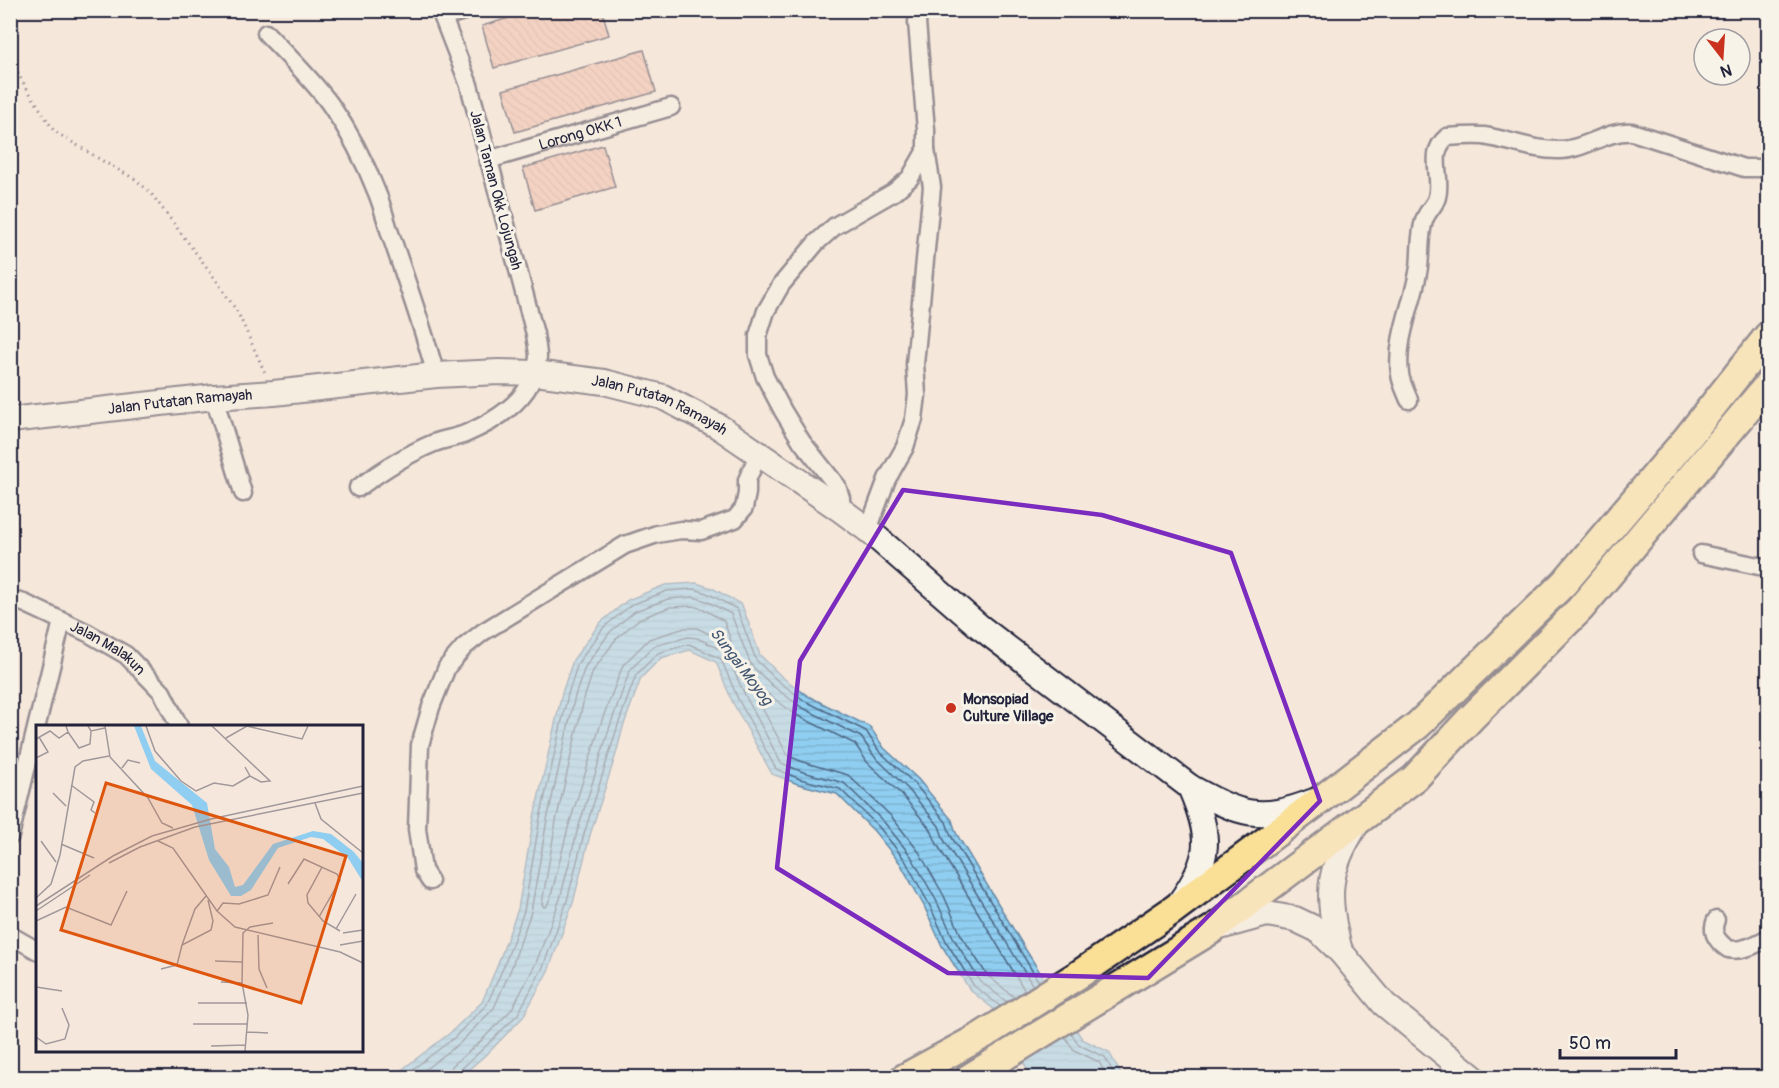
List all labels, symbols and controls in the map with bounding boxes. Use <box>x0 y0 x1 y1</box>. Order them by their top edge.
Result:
north arrow <box>1692 27 1752 87</box>
text: N <box>1718 59 1734 82</box>
street label: Jalan Taman Okk Lojungah <box>465 108 526 272</box>
street label: Lorong OKK 1 <box>537 113 624 155</box>
street label: Jalan Putatan Ramayah <box>590 371 731 440</box>
street label: Jalan Putatan Ramayah <box>107 385 253 419</box>
street label: Jalan Malakun <box>67 617 149 679</box>
water label: Sungai Moyog <box>706 624 778 711</box>
place label: Monsopiad Culture Village <box>963 690 1054 726</box>
marker: Monsopiad Culture Village <box>944 701 958 715</box>
inset map <box>36 725 363 1052</box>
scale bar <box>1560 1022 1676 1060</box>
text: 50 m <box>1569 1032 1611 1055</box>

